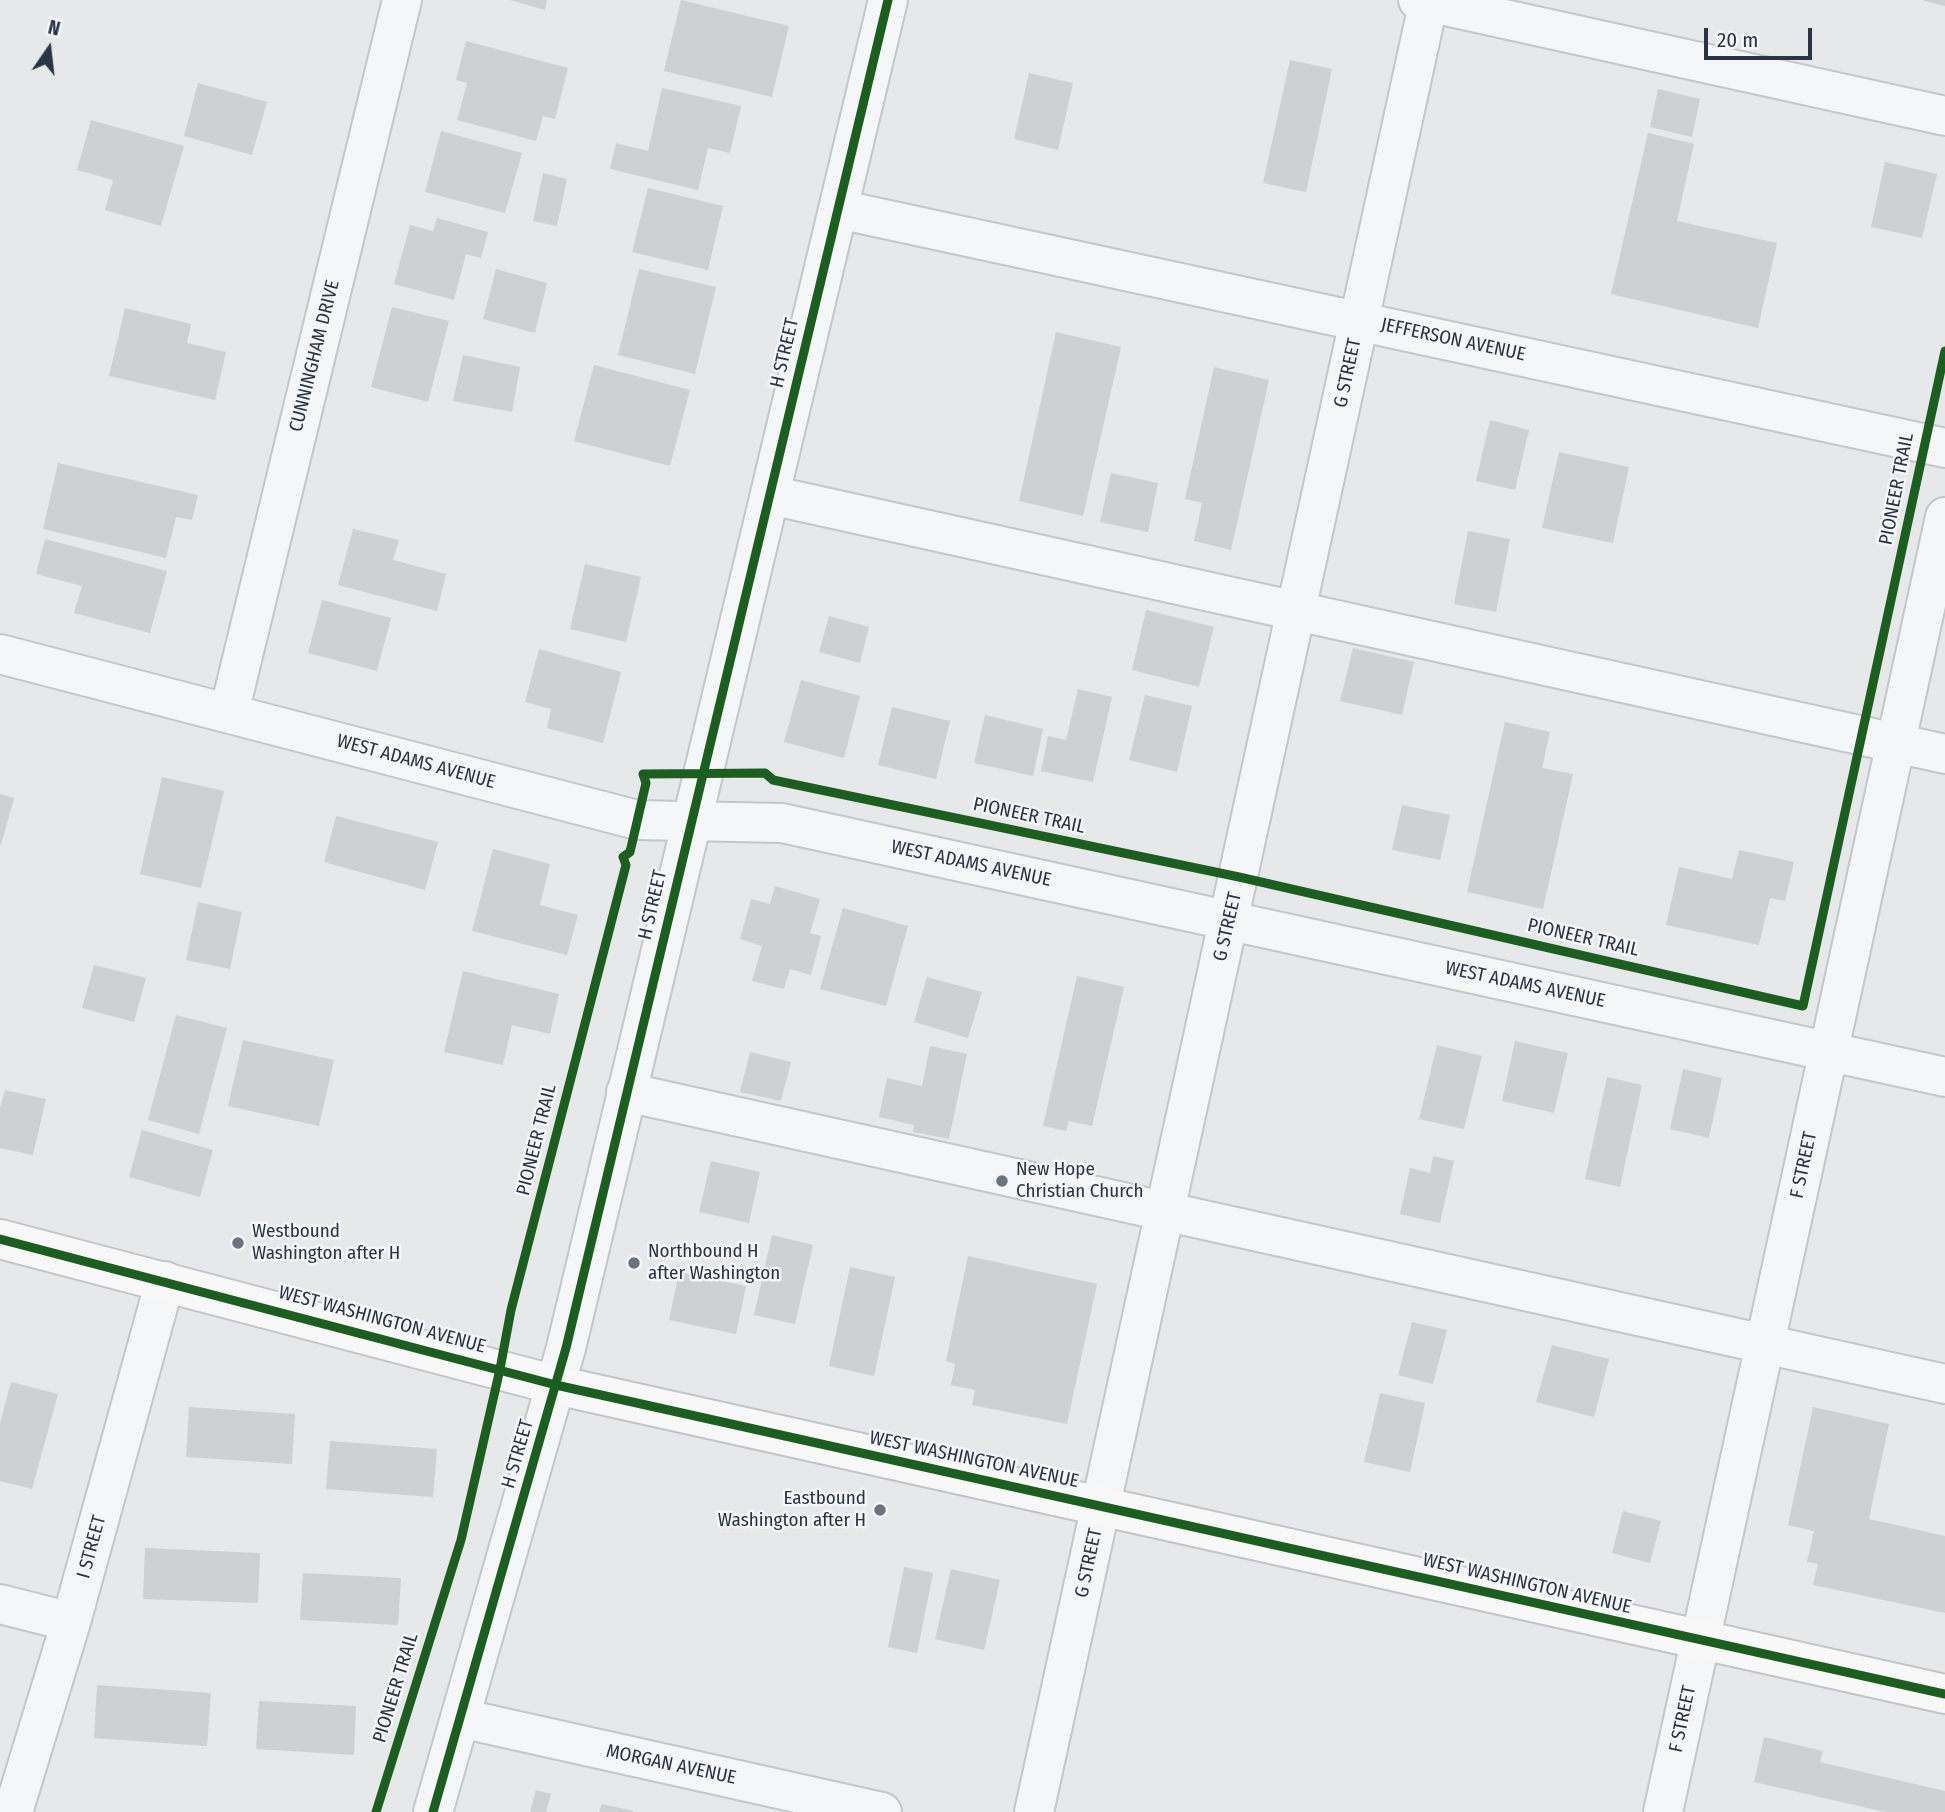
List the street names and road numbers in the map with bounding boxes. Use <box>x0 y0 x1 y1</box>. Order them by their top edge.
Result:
street label: CUNNINGHAM DRIVE <box>285 278 345 434</box>
street label: JEFFERSON AVENUE <box>1379 314 1527 366</box>
street label: H STREET <box>766 316 804 390</box>
street label: G STREET <box>1330 336 1366 410</box>
street label: PIONEER TRAIL <box>1875 431 1919 547</box>
street label: WEST ADAMS AVENUE <box>334 730 498 794</box>
street label: PIONEER TRAIL <box>971 793 1087 839</box>
street label: WEST ADAMS AVENUE <box>889 836 1053 892</box>
street label: H STREET <box>634 868 672 942</box>
street label: G STREET <box>1209 890 1247 964</box>
street label: PIONEER TRAIL <box>1525 914 1641 962</box>
street label: WEST ADAMS AVENUE <box>1443 957 1607 1013</box>
street label: PIONEER TRAIL <box>512 1082 562 1198</box>
street label: F STREET <box>1786 1130 1822 1200</box>
street label: WEST WASHINGTON AVENUE <box>276 1281 488 1359</box>
street label: H STREET <box>497 1417 539 1491</box>
street label: WEST WASHINGTON AVENUE <box>867 1427 1081 1493</box>
street label: I STREET <box>73 1513 111 1581</box>
street label: G STREET <box>1071 1526 1107 1600</box>
street label: WEST WASHINGTON AVENUE <box>1420 1549 1634 1619</box>
street label: PIONEER TRAIL <box>368 1630 424 1746</box>
street label: F STREET <box>1665 1684 1701 1754</box>
street label: MORGAN AVENUE <box>604 1740 738 1790</box>

